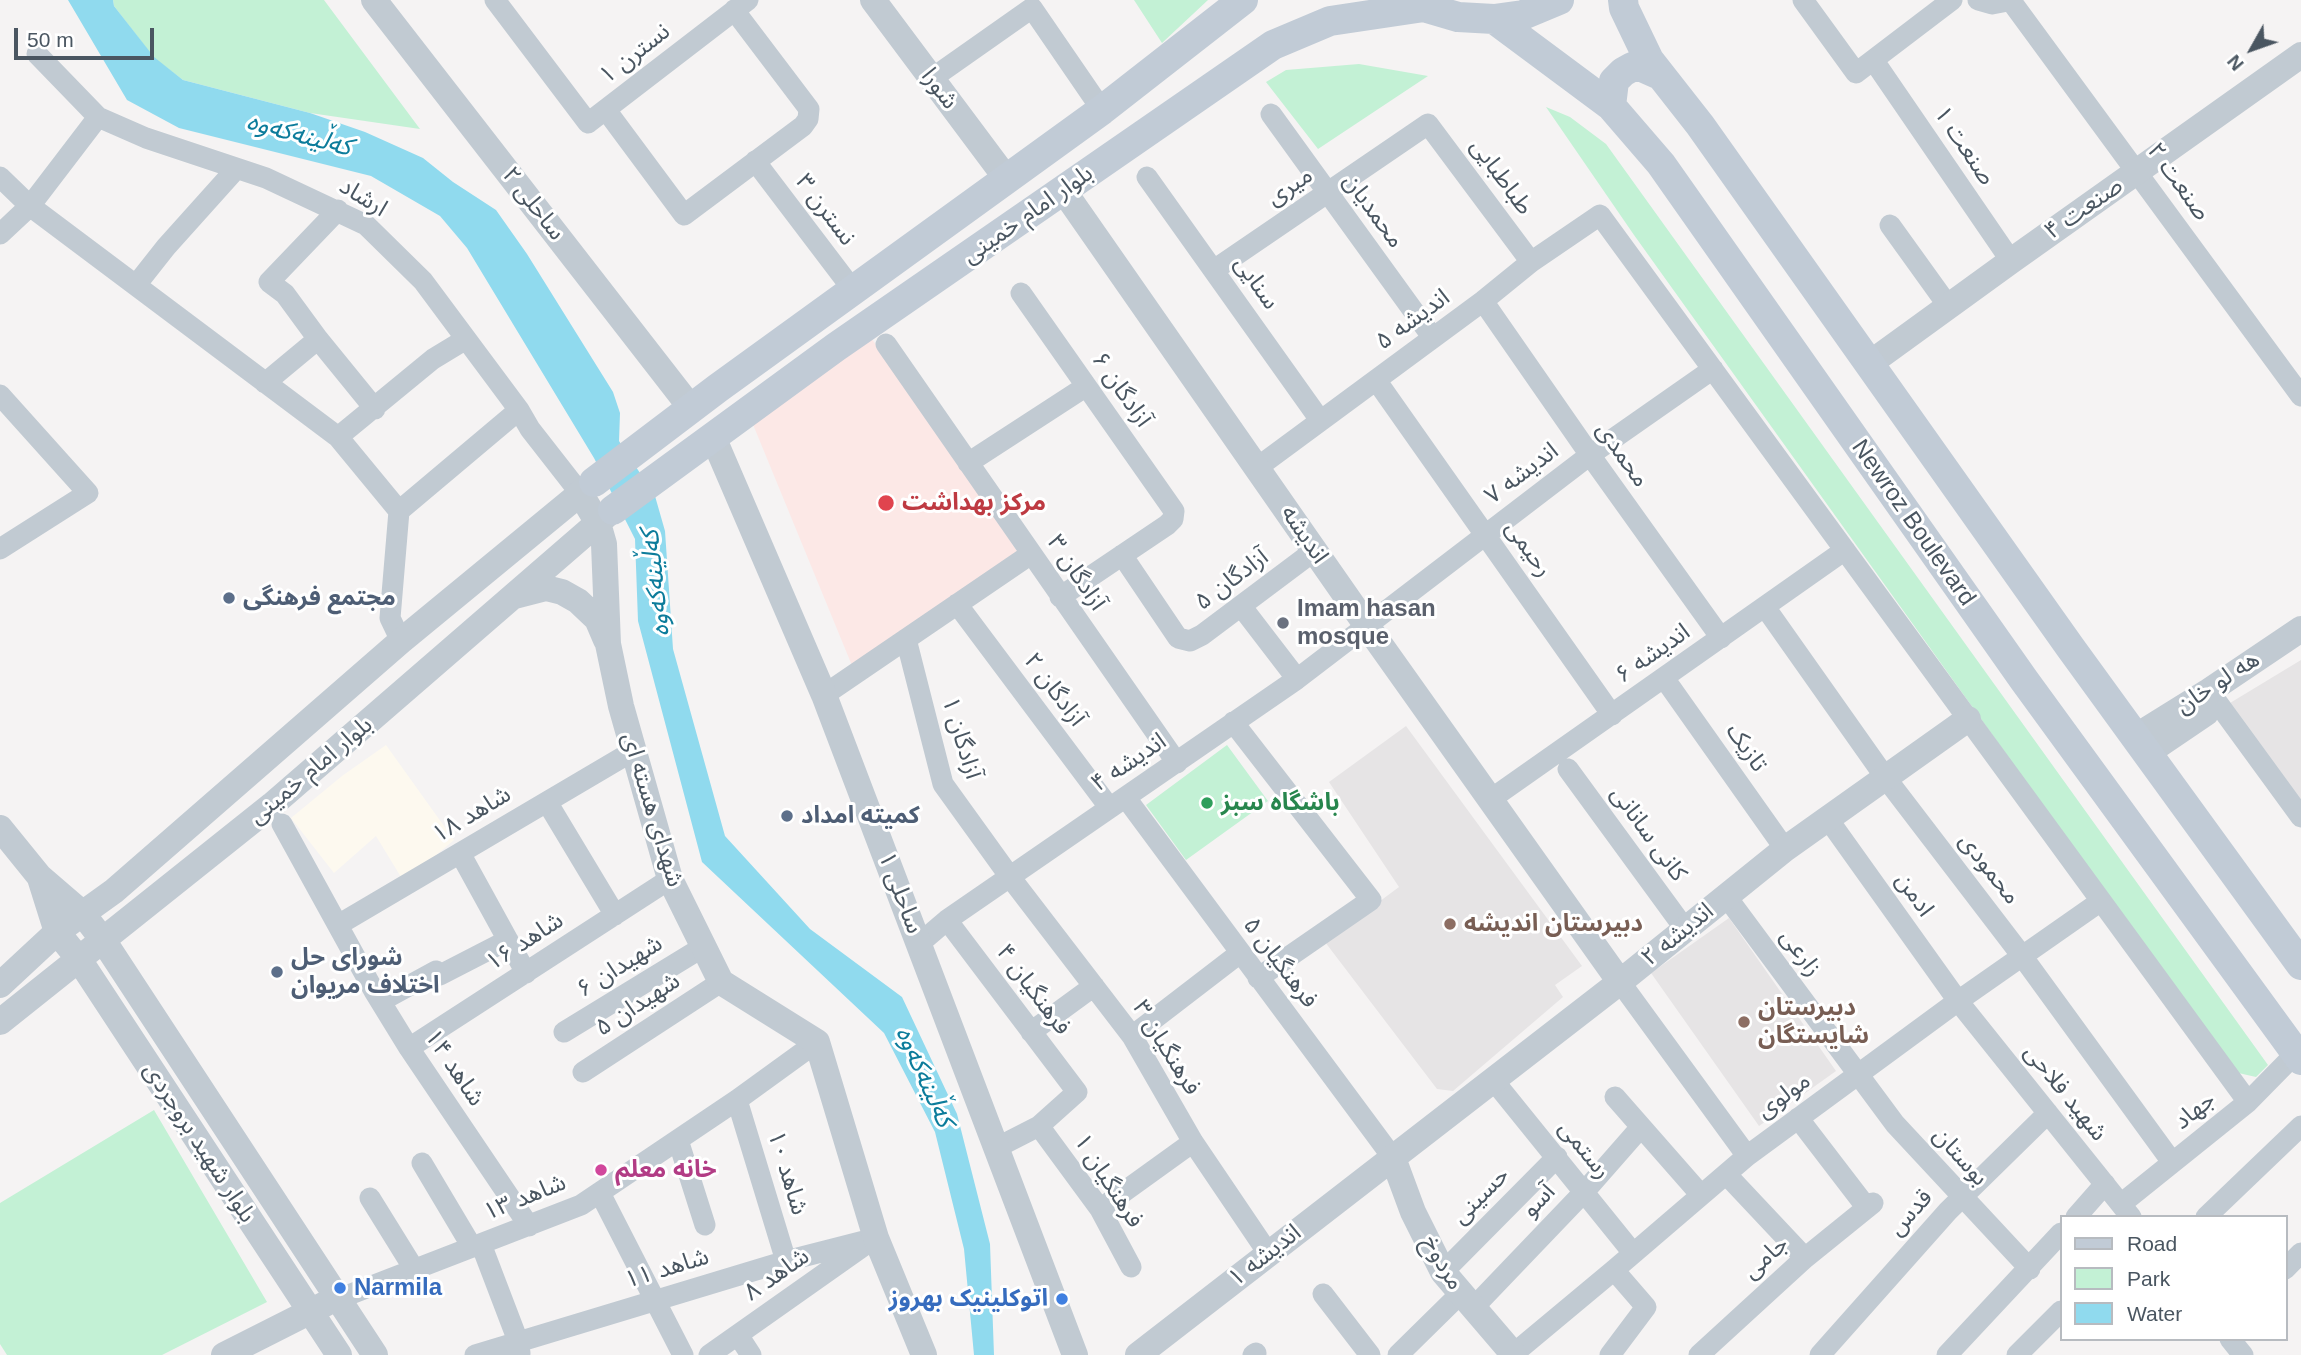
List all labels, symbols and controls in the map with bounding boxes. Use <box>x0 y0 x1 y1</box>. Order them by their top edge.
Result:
scale bar <box>18 14 158 58</box>
north arrow <box>2217 14 2287 84</box>
street label: نسترن ۱ <box>594 17 676 91</box>
text: 50 m <box>27 28 74 51</box>
text: N <box>2223 51 2248 75</box>
street label: شورا <box>914 63 964 115</box>
street label: صنعت ۱ <box>1927 101 2001 191</box>
water label: کەڵینەکەوە <box>243 106 355 164</box>
street label: طباطبایی <box>1464 133 1538 221</box>
street label: صنعت ۲ <box>2140 138 2216 226</box>
street label: بلوار امام خمینی <box>957 159 1099 271</box>
street label: میری <box>1262 161 1318 213</box>
street label: ساحلی ۲ <box>495 162 571 246</box>
street label: محمدیان <box>1336 168 1410 254</box>
street label: نسترن ۳ <box>789 169 861 251</box>
street label: ارشاد <box>334 172 392 224</box>
street label: صنعت ۴ <box>2039 172 2129 246</box>
street label: سنایی <box>1227 251 1285 315</box>
street label: اندیشه ۵ <box>1370 283 1456 357</box>
street label: آزادگان ۶ <box>1085 347 1157 433</box>
street label: محمدی <box>1589 417 1655 493</box>
street label: Newroz Boulevard <box>1845 434 1981 612</box>
street label: اندیشه ۷ <box>1480 437 1564 511</box>
place label: مرکز بهداشت <box>902 489 1046 517</box>
marker: مرکز بهداشت <box>876 493 896 513</box>
street label: اندیشه <box>1274 500 1334 570</box>
street label: رحیمی <box>1498 515 1558 583</box>
water label: کەڵینەکەوە <box>635 528 677 638</box>
street label: آزادگان ۳ <box>1040 530 1112 616</box>
street label: آزادگان ۵ <box>1190 543 1274 617</box>
place label: مجتمع فرهنگی <box>243 584 396 612</box>
marker: مجتمع فرهنگی <box>221 590 237 606</box>
place label: Imam hasan mosque <box>1297 595 1436 651</box>
marker: Imam hasan mosque <box>1275 615 1291 631</box>
street label: اندیشه ۶ <box>1610 618 1696 690</box>
street label: هه لو خان <box>2171 645 2265 721</box>
street label: آزادگان ۲ <box>1017 648 1091 732</box>
street label: آزادگان ۱ <box>935 693 987 783</box>
street label: بلوار امام خمینی <box>243 711 379 831</box>
street label: تازیک <box>1719 718 1773 778</box>
street label: اندیشه ۴ <box>1086 727 1172 799</box>
street label: شهدای هسته ای <box>615 729 689 891</box>
street label: شاهد ۱۸ <box>428 780 516 850</box>
street label: کانی سانانی <box>1604 781 1692 887</box>
place label: باشگاه سبز <box>1221 789 1340 817</box>
marker: باشگاه سبز <box>1199 795 1215 811</box>
place label: کمیته امداد <box>801 802 920 830</box>
marker: کمیته امداد <box>779 808 795 824</box>
street label: محمودی <box>1952 828 2026 910</box>
street label: ساحلی ۱ <box>871 848 929 938</box>
street label: ادمن <box>1889 867 1939 923</box>
street label: اندیشه ۲ <box>1636 897 1720 973</box>
street label: شاهد ۱۶ <box>481 906 569 978</box>
place label: دبیرستان اندیشه <box>1464 910 1643 938</box>
street label: فرهنگیان ۵ <box>1237 912 1323 1014</box>
marker: دبیرستان اندیشه <box>1442 916 1458 932</box>
street label: زارعی <box>1773 924 1827 982</box>
street label: شهیدان ۶ <box>572 930 668 1004</box>
street label: فرهنگیان ۴ <box>990 939 1076 1041</box>
place label: شورای حل اختلاف مریوان <box>291 944 440 1000</box>
marker: شورای حل اختلاف مریوان <box>269 964 285 980</box>
street label: شهیدان ۵ <box>590 967 686 1043</box>
place label: دبیرستان شایستگان <box>1758 994 1869 1050</box>
street label: فرهنگیان ۳ <box>1126 995 1206 1101</box>
marker: دبیرستان شایستگان <box>1736 1014 1752 1030</box>
water label: کەڵینەکەوە <box>888 1022 960 1132</box>
street label: شاهد ۱۴ <box>418 1024 490 1112</box>
street label: شهید فلاحی <box>2017 1039 2113 1147</box>
street label: بلوار شهید بروجردی <box>137 1058 261 1228</box>
street label: مولوی <box>1751 1067 1817 1125</box>
street label: جهاد <box>2169 1086 2221 1136</box>
street label: رستمی <box>1552 1115 1616 1185</box>
street label: بوستان <box>1926 1122 1994 1192</box>
street label: شاهد ۱۰ <box>761 1127 813 1219</box>
street label: فرهنگیان ۱ <box>1067 1129 1149 1233</box>
place label: خانه معلم <box>615 1156 717 1184</box>
street label: حسینی <box>1446 1161 1516 1231</box>
marker: خانه معلم <box>593 1162 609 1178</box>
street label: شاهد ۱۳ <box>480 1168 570 1228</box>
street label: آسو <box>1516 1178 1562 1224</box>
street label: قدس <box>1883 1184 1939 1242</box>
legend <box>2060 1215 2287 1341</box>
street label: اندیشه ۱ <box>1223 1219 1307 1293</box>
street label: مردوخ <box>1414 1230 1470 1296</box>
street label: جامی <box>1737 1230 1795 1286</box>
text: Road <box>2127 1232 2177 1255</box>
street label: شاهد ۸ <box>739 1242 815 1308</box>
street label: شاهد ۱۱ <box>621 1243 713 1295</box>
text: Park <box>2127 1267 2170 1290</box>
place label: Narmila <box>354 1274 442 1302</box>
marker: Narmila <box>332 1280 348 1296</box>
place label: اتوکلینیک بهروز <box>889 1285 1048 1313</box>
marker: اتوکلینیک بهروز <box>1054 1291 1070 1307</box>
text: Water <box>2127 1302 2182 1325</box>

